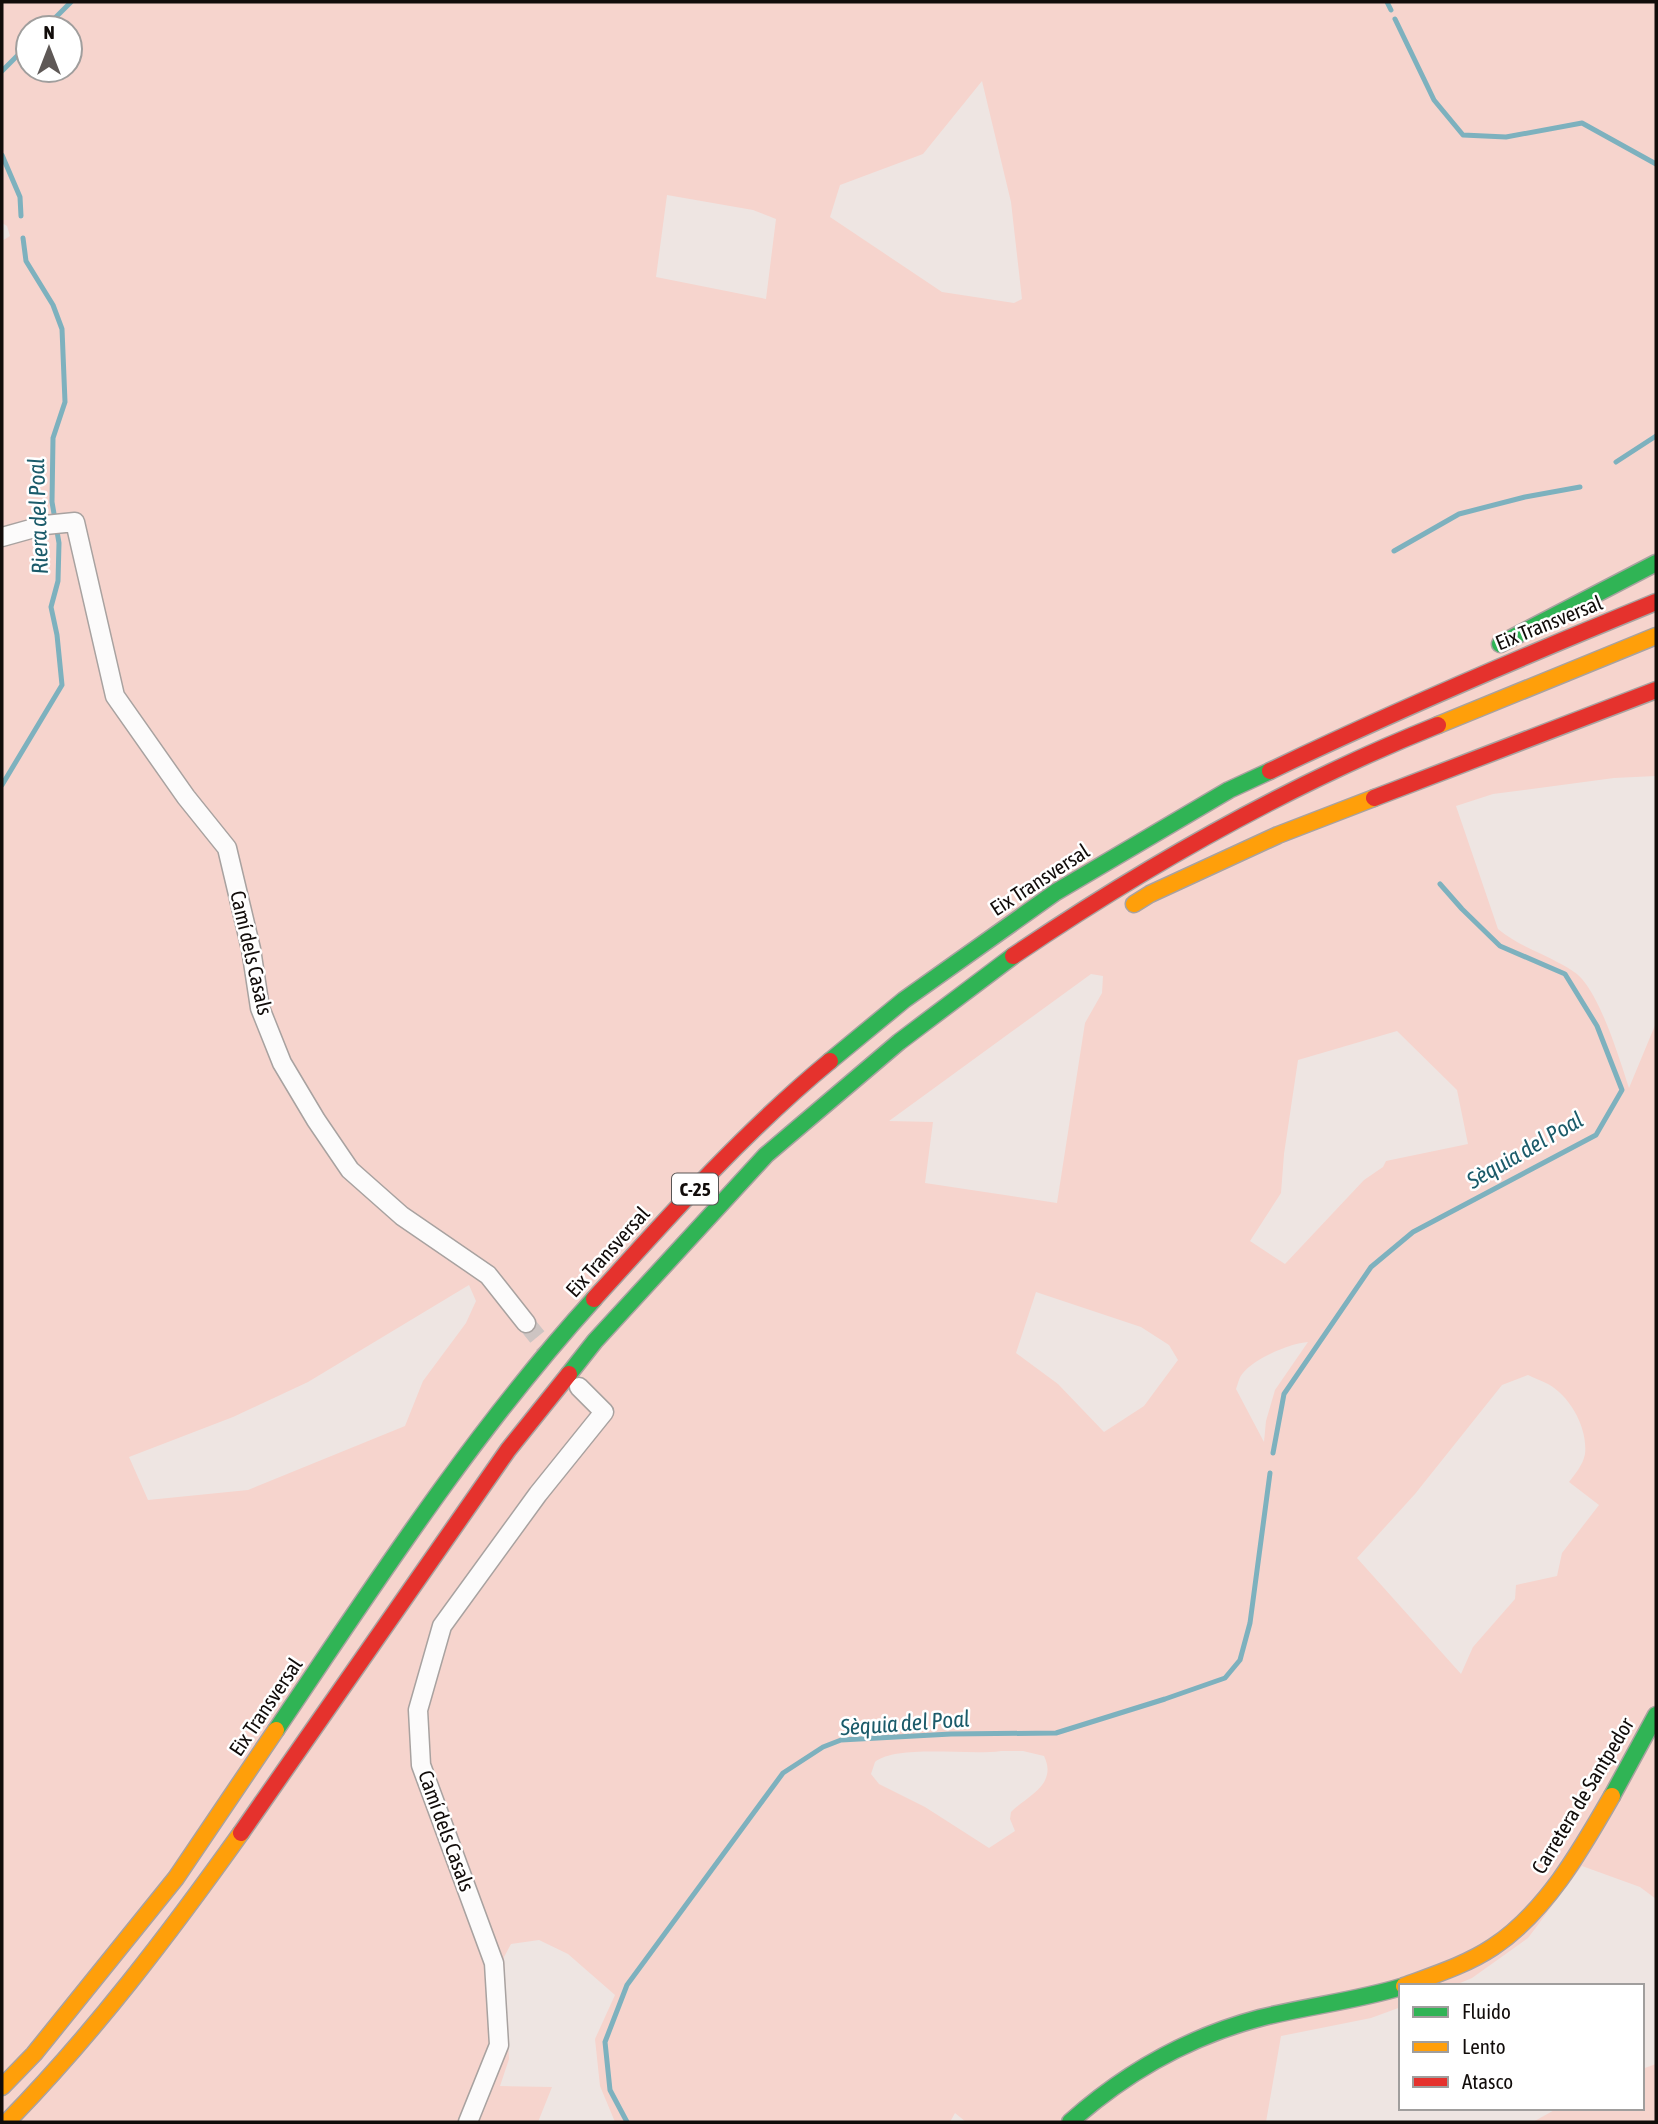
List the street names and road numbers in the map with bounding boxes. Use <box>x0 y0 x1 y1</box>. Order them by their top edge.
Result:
street label: Eix Transversal <box>1492 590 1606 654</box>
street label: Eix Transversal <box>985 838 1094 920</box>
street label: Camí dels Casals <box>226 888 278 1017</box>
road number: C-25 <box>672 1174 718 1204</box>
street label: Eix Transversal <box>560 1201 654 1301</box>
street label: Eix Transversal <box>224 1652 307 1760</box>
street label: Carretera de Santpedor <box>1526 1713 1639 1878</box>
street label: Camí dels Casals <box>414 1767 480 1894</box>

